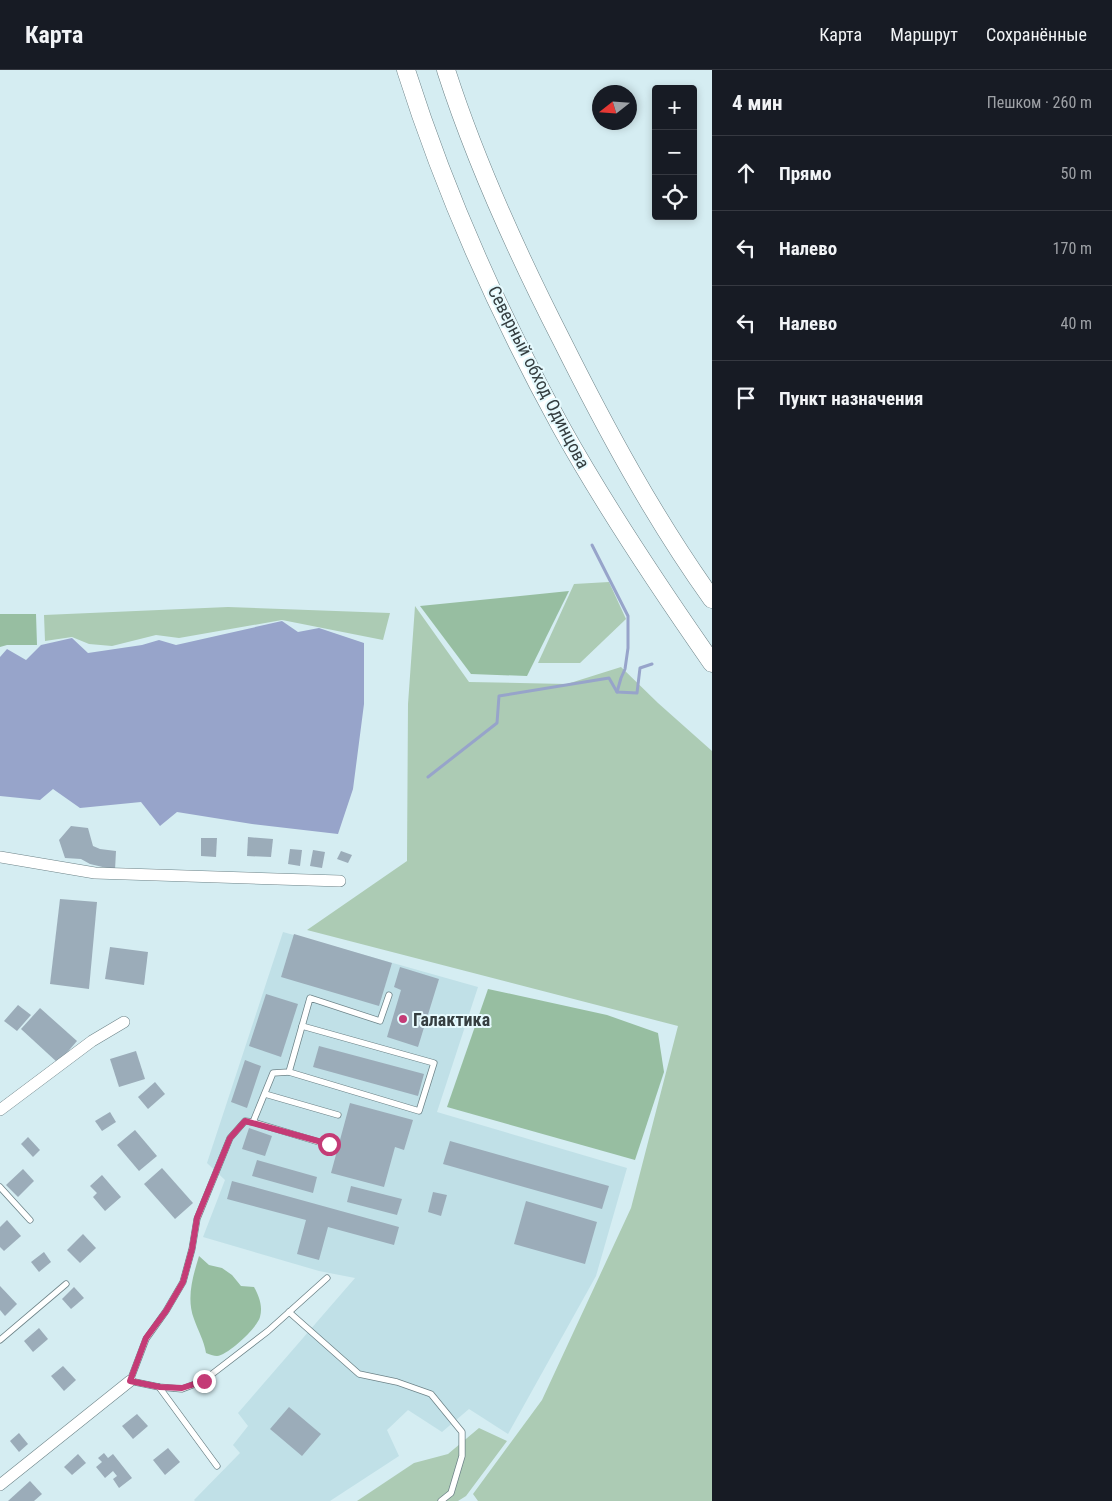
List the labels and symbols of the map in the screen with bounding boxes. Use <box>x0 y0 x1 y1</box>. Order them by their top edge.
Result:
north arrow <box>592 85 637 130</box>
street label: Северный обход Одинцова <box>484 282 594 472</box>
place label: Галактика <box>413 1009 490 1030</box>
marker: Галактика <box>397 1013 409 1025</box>
route start <box>318 1133 341 1156</box>
route end <box>193 1370 216 1393</box>

